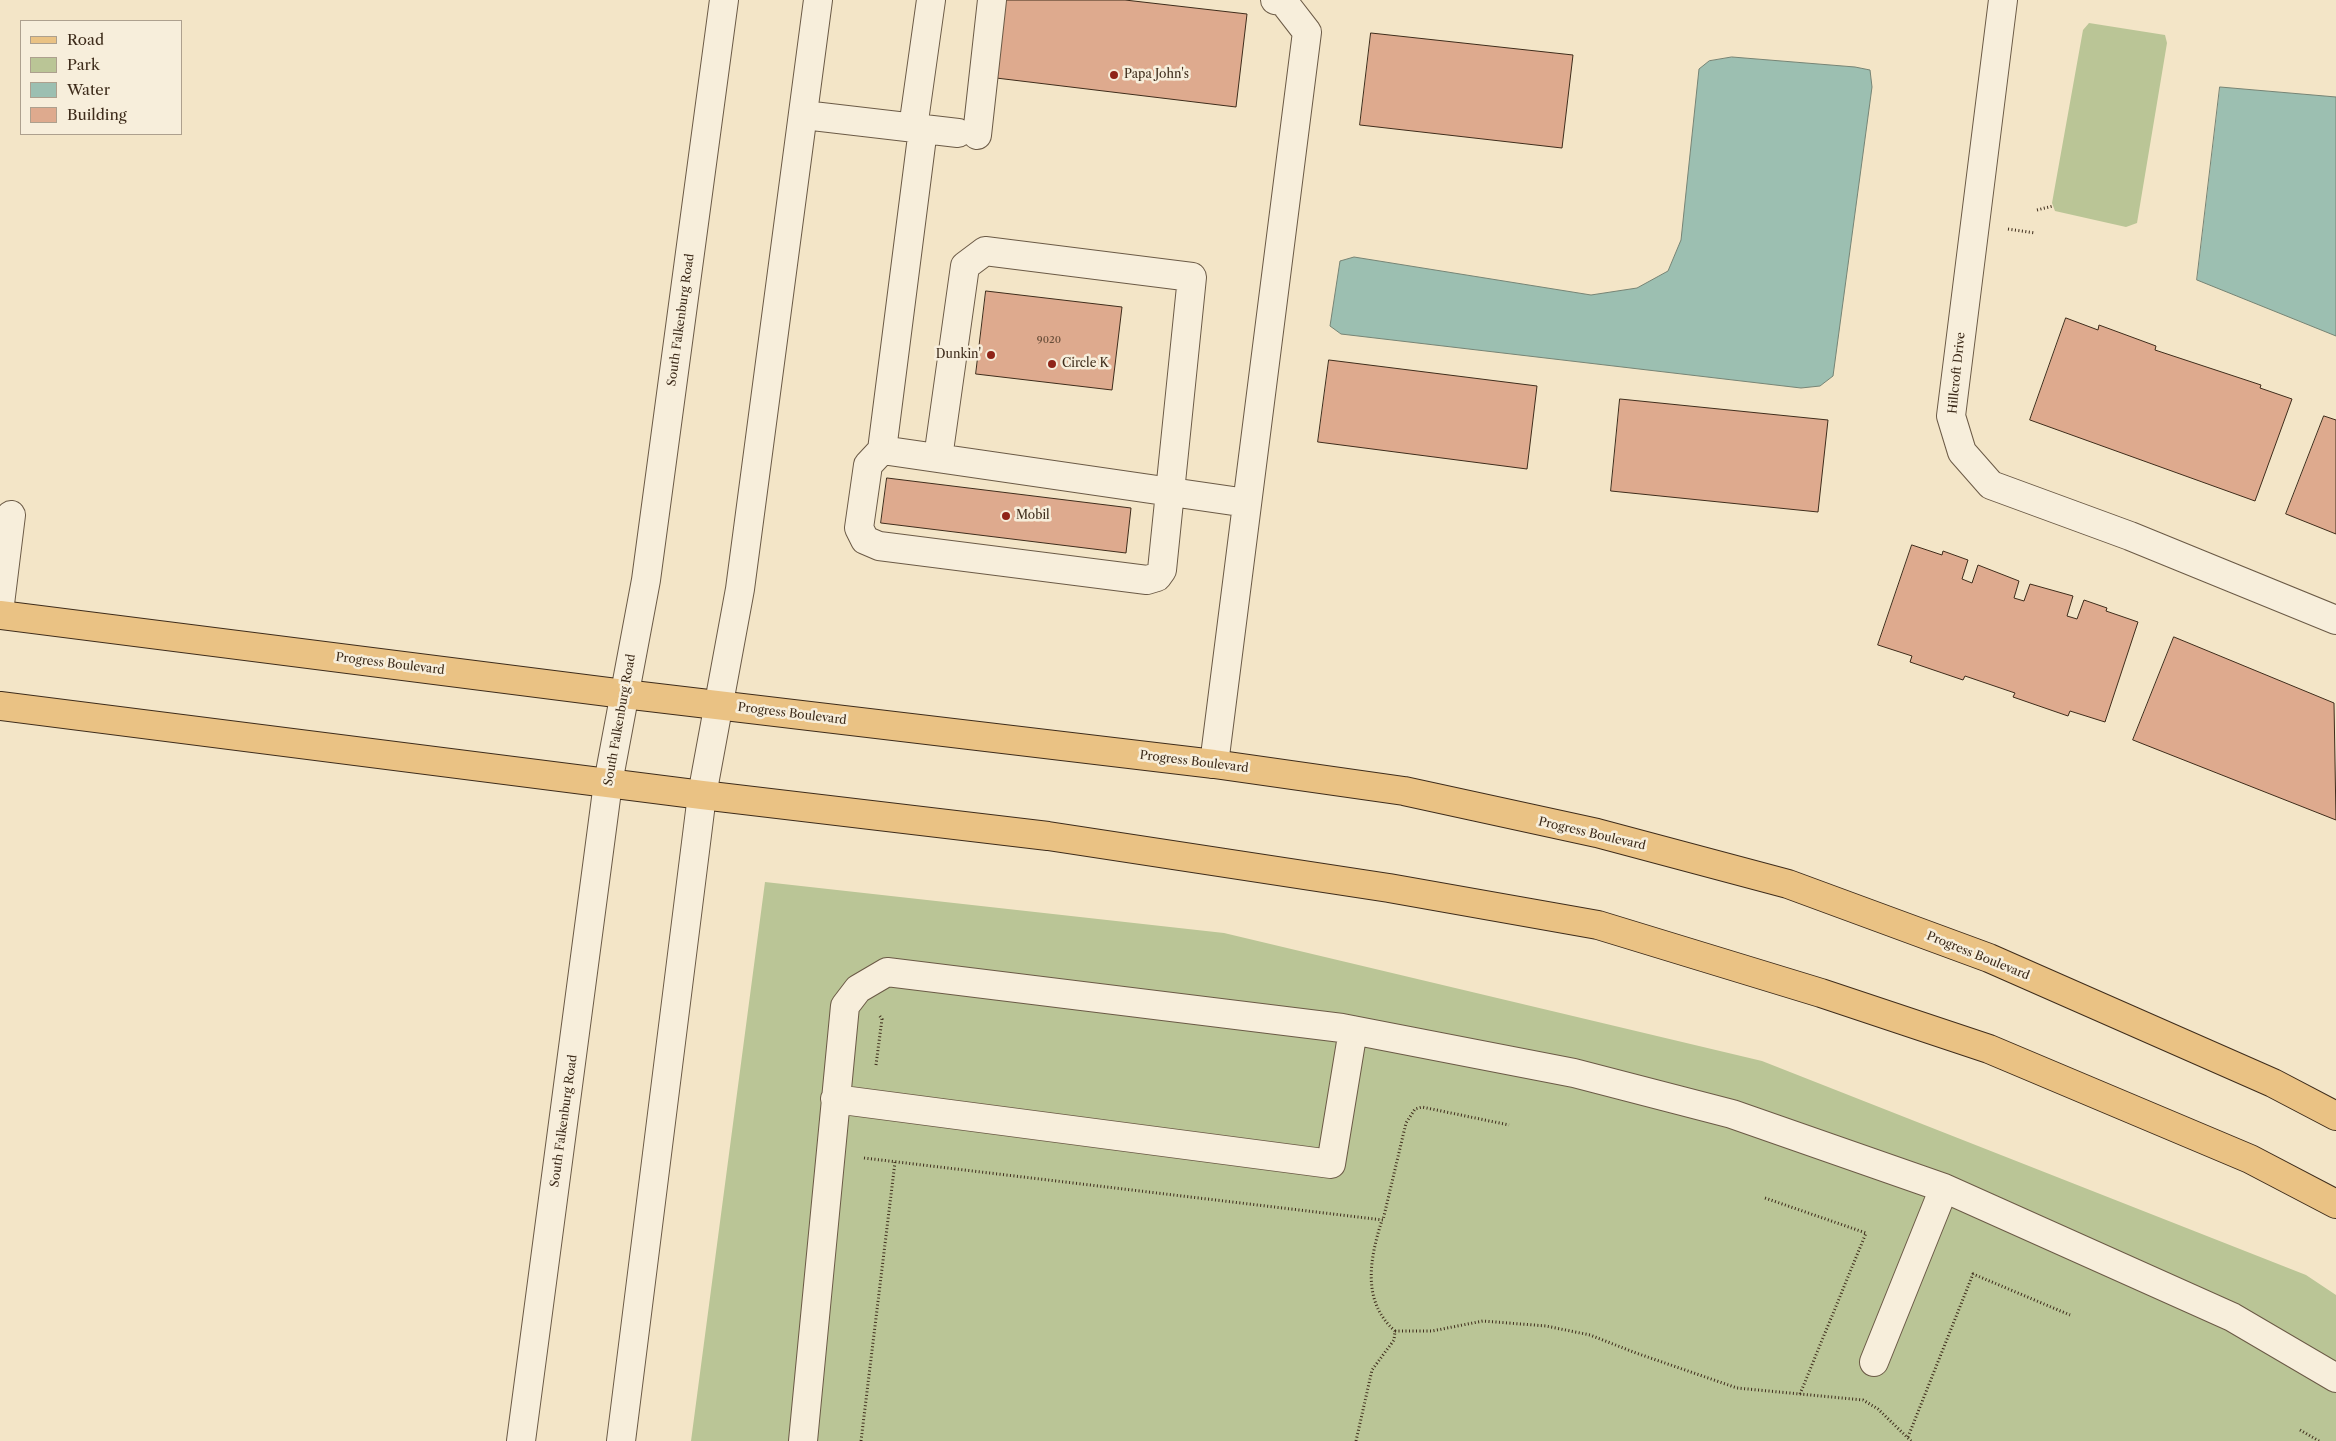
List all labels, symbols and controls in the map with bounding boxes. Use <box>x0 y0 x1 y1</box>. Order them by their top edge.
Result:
legend <box>20 20 182 135</box>
text: Road <box>67 30 104 49</box>
text: Park <box>67 55 100 74</box>
place label: Papa John's <box>1124 68 1189 82</box>
marker: Papa John's <box>1108 69 1120 81</box>
text: Water <box>67 80 110 99</box>
text: Building <box>67 105 127 124</box>
street label: South Falkenburg Road <box>665 253 697 387</box>
street label: Hillcroft Drive <box>1946 331 1968 415</box>
house number: 9020 <box>1037 334 1061 346</box>
place label: Dunkin' <box>936 348 981 362</box>
marker: Dunkin' <box>985 349 997 361</box>
place label: Circle K <box>1062 357 1109 371</box>
marker: Circle K <box>1046 358 1058 370</box>
place label: Mobil <box>1016 509 1050 523</box>
marker: Mobil <box>1000 510 1012 522</box>
street label: Progress Boulevard <box>335 650 445 678</box>
street label: South Falkenburg Road <box>601 653 639 787</box>
street label: Progress Boulevard <box>737 700 847 728</box>
street label: Progress Boulevard <box>1139 748 1249 776</box>
street label: Progress Boulevard <box>1537 815 1647 853</box>
street label: Progress Boulevard <box>1924 929 2032 983</box>
street label: South Falkenburg Road <box>548 1054 580 1188</box>

